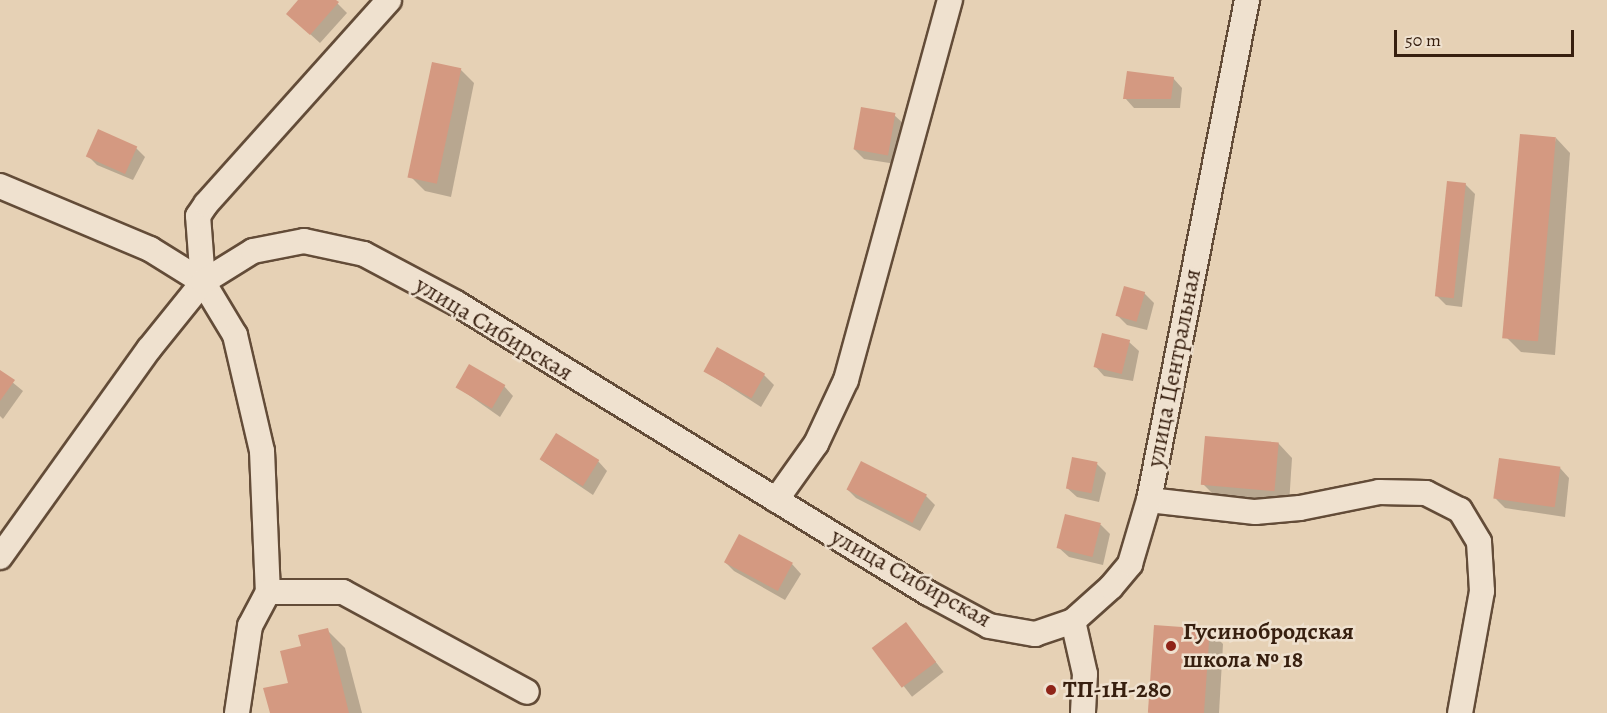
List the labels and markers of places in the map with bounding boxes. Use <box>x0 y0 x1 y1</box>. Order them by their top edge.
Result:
place label: Гусинобродская школа № 18 <box>1183 618 1354 674</box>
marker: Гусинобродская школа № 18 <box>1164 639 1178 653</box>
place label: ТП-1Н-280 <box>1063 676 1171 704</box>
marker: ТП-1Н-280 <box>1044 683 1058 697</box>

